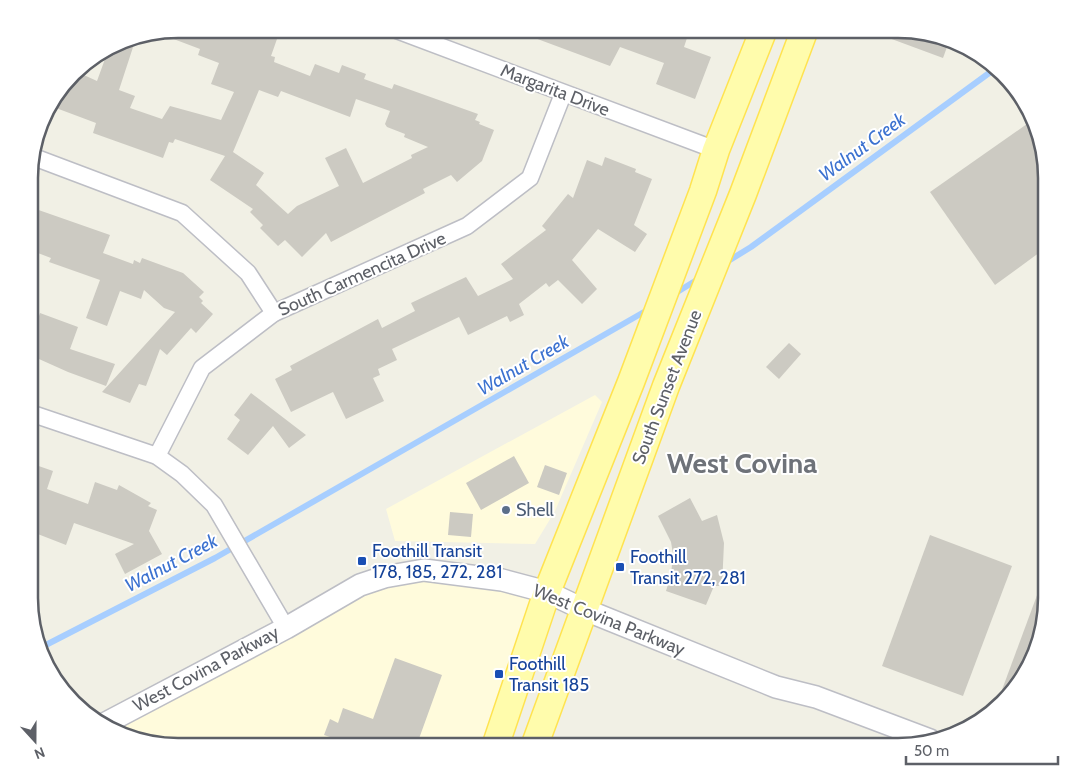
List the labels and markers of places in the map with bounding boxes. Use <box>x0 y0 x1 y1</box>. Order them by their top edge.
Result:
place label: Shell <box>516 499 555 521</box>
marker: Shell <box>500 504 512 516</box>
place label: Foothill Transit 178, 185, 272, 281 <box>372 540 502 583</box>
place label: Foothill Transit 272, 281 <box>630 546 746 589</box>
marker: Foothill Transit 178, 185, 272, 281 <box>356 555 368 567</box>
marker: Foothill Transit 272, 281 <box>614 561 626 573</box>
place label: Foothill Transit 185 <box>509 653 589 696</box>
marker: Foothill Transit 185 <box>493 668 505 680</box>

